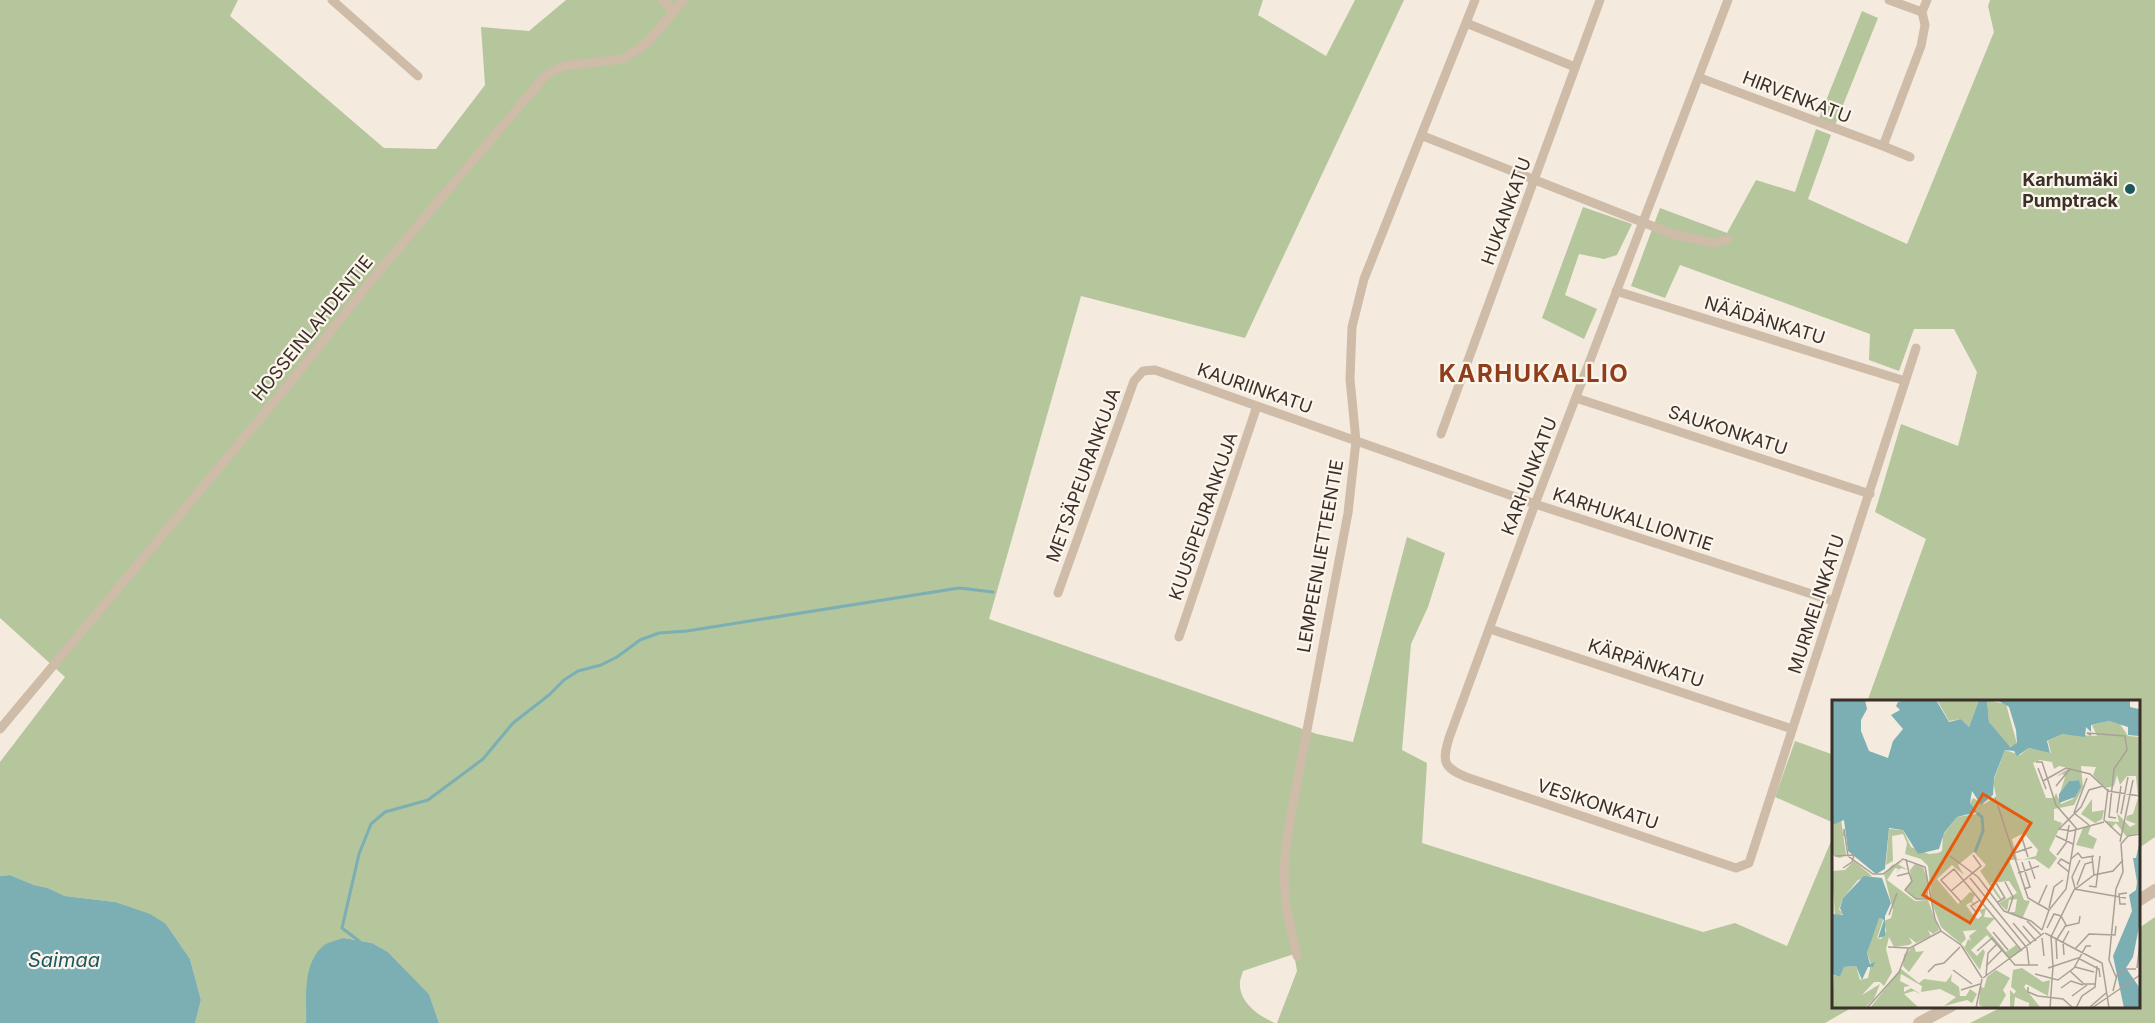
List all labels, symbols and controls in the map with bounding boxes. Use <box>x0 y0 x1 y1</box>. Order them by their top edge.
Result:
street label: HIRVENKATU <box>1740 67 1854 127</box>
street label: HUKANKATU <box>1477 154 1535 268</box>
place label: Karhumäki Pumptrack <box>2022 169 2119 211</box>
marker: Karhumäki Pumptrack <box>2123 182 2137 196</box>
street label: HOSSEINLAHDENTIE <box>247 251 377 405</box>
street label: NÄÄDÄNKATU <box>1702 291 1828 348</box>
street label: KAURIINKATU <box>1195 358 1315 418</box>
district label: KARHUKALLIO <box>1439 359 1629 388</box>
street label: METSÄPEURANKUJA <box>1041 385 1124 565</box>
street label: SAUKONKATU <box>1666 401 1790 459</box>
street label: KARHUNKATU <box>1497 414 1561 538</box>
street label: KUUSIPEURANKUJA <box>1164 429 1242 603</box>
street label: LEMPEENLIETTEENTIE <box>1293 458 1347 654</box>
street label: KARHUKALLIONTIE <box>1550 483 1716 555</box>
street label: MURMELINKATU <box>1784 532 1848 676</box>
street label: KÄRPÄNKATU <box>1586 633 1707 692</box>
inset map <box>1832 700 2140 1008</box>
street label: VESIKONKATU <box>1535 774 1661 834</box>
water label: Saimaa <box>28 948 100 972</box>

